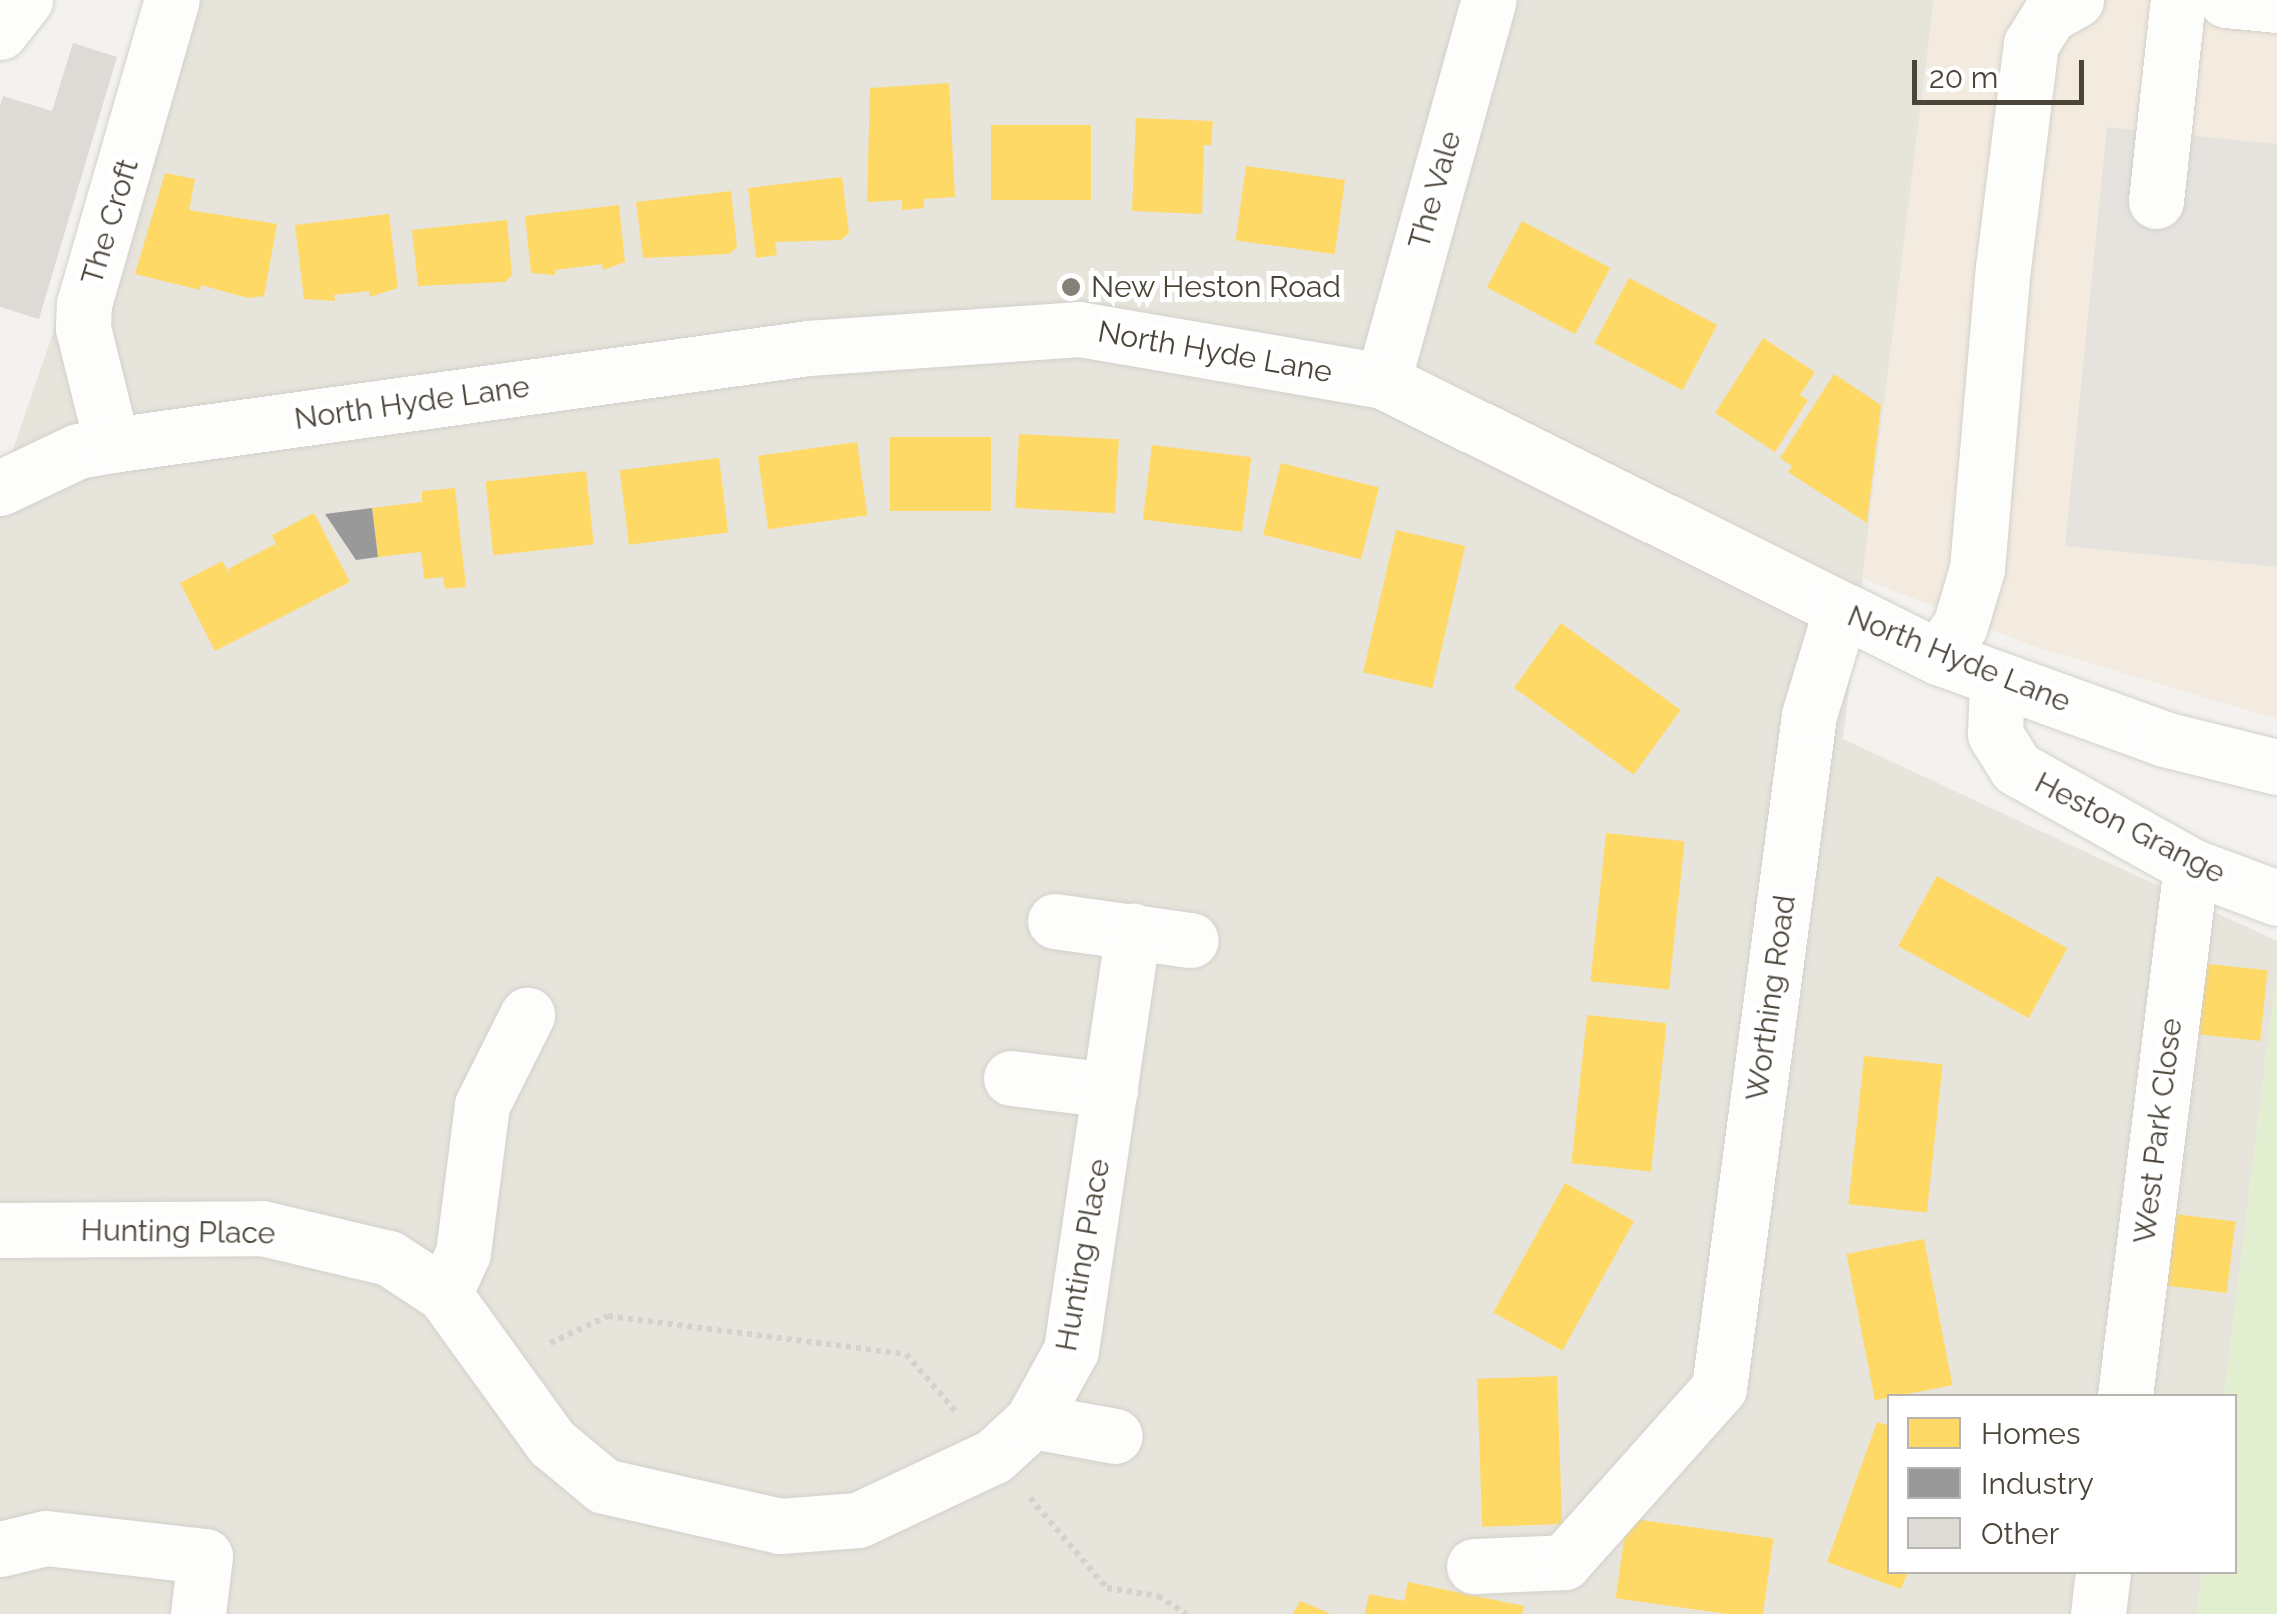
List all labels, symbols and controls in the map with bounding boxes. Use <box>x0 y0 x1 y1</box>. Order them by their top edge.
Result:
scale bar <box>1917 40 2090 102</box>
text: 20 m <box>1929 60 1998 95</box>
street label: The Vale <box>1401 126 1469 254</box>
street label: The Croft <box>74 155 146 289</box>
place label: New Heston Road <box>1091 269 1342 305</box>
marker: New Heston Road <box>1060 276 1082 298</box>
street label: North Hyde Lane <box>1095 314 1335 390</box>
street label: North Hyde Lane <box>292 369 532 437</box>
street label: North Hyde Lane <box>1842 598 2076 720</box>
street label: Heston Grange <box>2029 765 2231 891</box>
street label: Worthing Road <box>1739 893 1803 1103</box>
street label: West Park Close <box>2126 1016 2190 1246</box>
street label: Hunting Place <box>1048 1156 1118 1354</box>
street label: Hunting Place <box>80 1212 276 1252</box>
legend <box>1887 1394 2237 1574</box>
text: Homes <box>1981 1416 2080 1451</box>
text: Industry <box>1981 1466 2094 1501</box>
text: Other <box>1981 1516 2059 1551</box>

